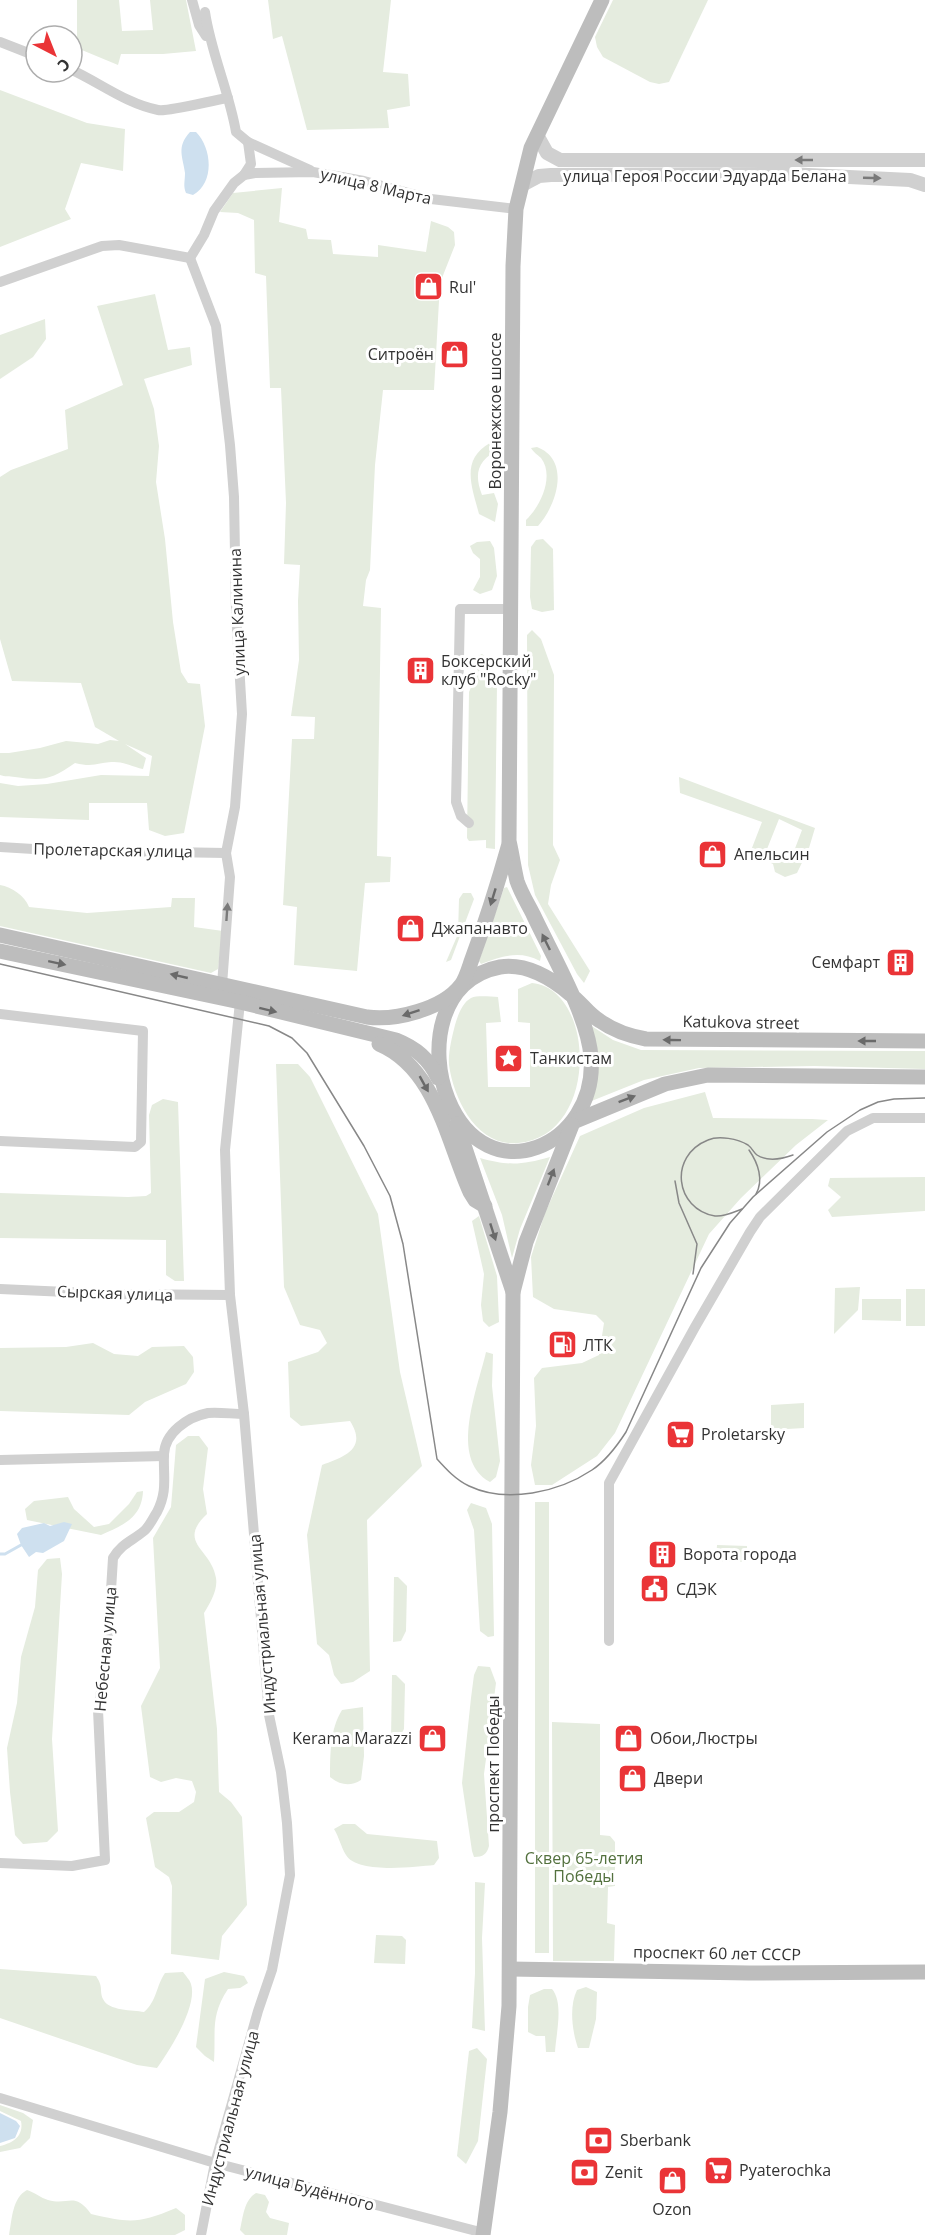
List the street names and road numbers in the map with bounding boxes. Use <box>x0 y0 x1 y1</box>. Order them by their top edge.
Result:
street label: улица 8 Марта <box>318 163 434 209</box>
street label: улица Героя России Эдуарда Белана <box>563 165 847 187</box>
street label: Воронежское шоссе <box>484 332 506 490</box>
street label: улица Калинина <box>224 548 250 676</box>
street label: Пролетарская улица <box>33 838 193 862</box>
street label: Katukova street <box>682 1010 800 1034</box>
street label: Сырская улица <box>57 1280 173 1306</box>
street label: Индустриальная улица <box>243 1533 281 1715</box>
street label: Небесная улица <box>89 1586 121 1712</box>
street label: проспект Победы <box>482 1695 504 1833</box>
street label: проспект 60 лет СССР <box>633 1941 801 1965</box>
street label: Индустриальная улица <box>196 2028 264 2208</box>
street label: улица Будённого <box>243 2160 377 2216</box>

